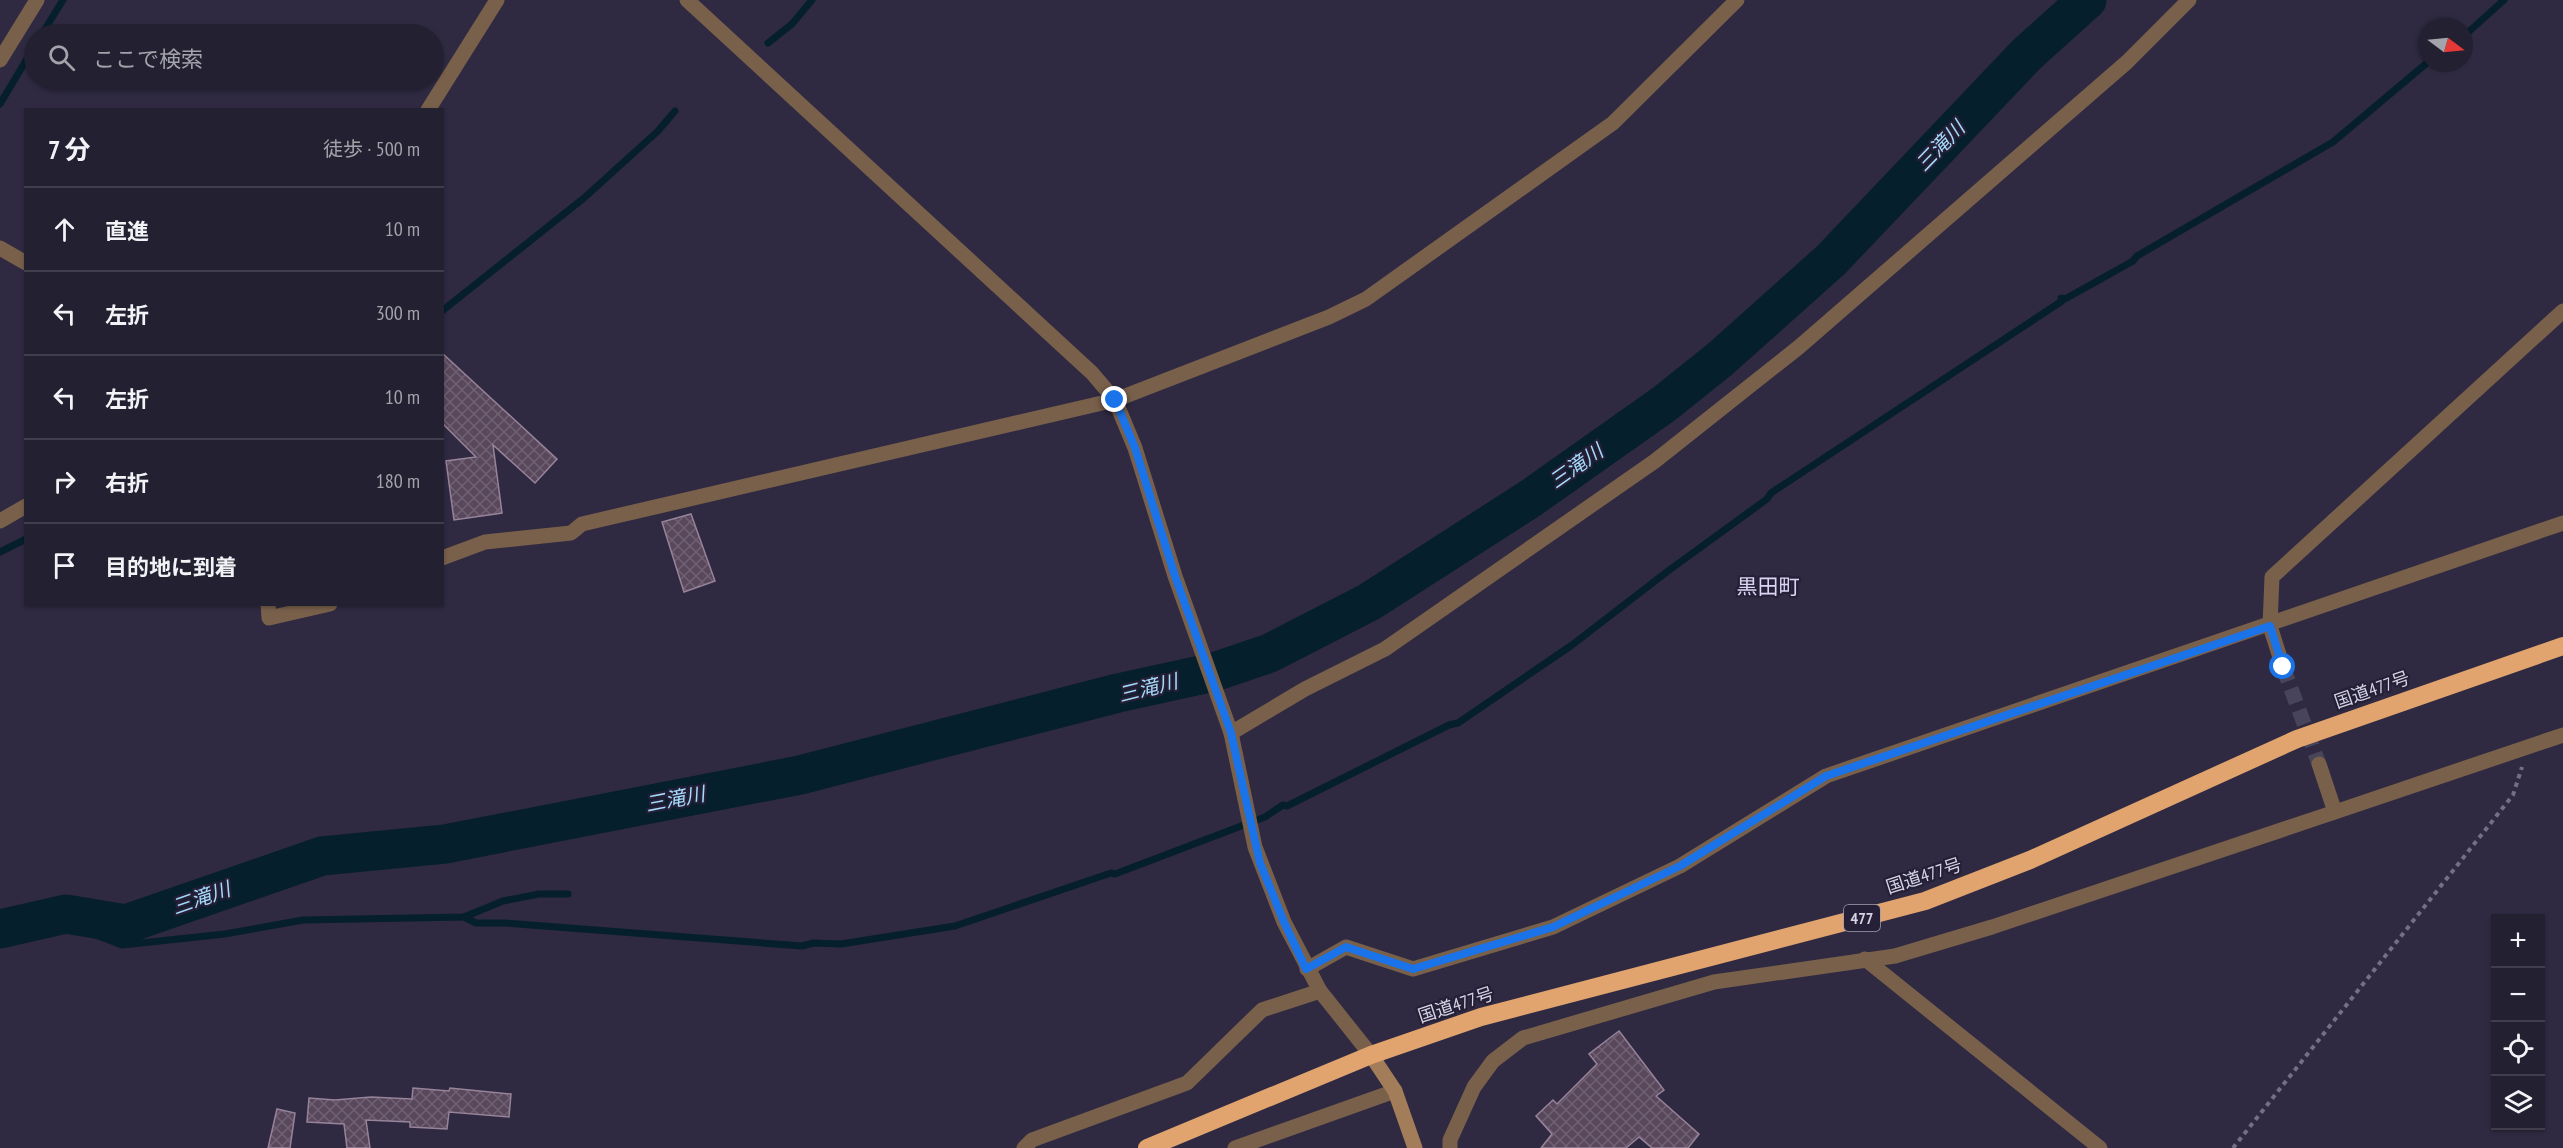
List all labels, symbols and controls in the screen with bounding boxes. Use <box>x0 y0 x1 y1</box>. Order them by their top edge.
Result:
north arrow <box>2419 18 2473 72</box>
search box <box>24 24 444 90</box>
icon: search <box>45 41 78 74</box>
text: ここで検索 <box>93 45 203 73</box>
water label: 三滝川 <box>1910 114 1972 177</box>
text: 7 分 <box>48 133 91 166</box>
text: 徒歩 · 500 m <box>323 136 420 162</box>
icon: ahead <box>48 213 81 246</box>
text: 10 m <box>385 216 420 242</box>
text: 直進 <box>105 217 149 245</box>
icon: left <box>48 297 81 330</box>
text: 300 m <box>376 300 420 326</box>
text: 左折 <box>105 301 149 329</box>
icon: left <box>48 381 81 414</box>
text: 10 m <box>385 384 420 410</box>
text: 左折 <box>105 385 149 413</box>
route end <box>1101 386 1127 412</box>
water label: 三滝川 <box>1544 437 1610 494</box>
icon: right <box>48 465 81 498</box>
text: 180 m <box>376 468 420 494</box>
text: 右折 <box>105 469 149 497</box>
icon: arrive <box>48 549 81 582</box>
text: 目的地に到着 <box>105 553 237 581</box>
district label: 黒田町 <box>1737 573 1800 600</box>
route start <box>2269 653 2295 679</box>
street label: 国道477号 <box>2331 666 2413 713</box>
water label: 三滝川 <box>1116 668 1182 708</box>
water label: 三滝川 <box>643 780 709 817</box>
street label: 国道477号 <box>1883 852 1965 899</box>
water label: 三滝川 <box>168 875 235 920</box>
road number: 477 <box>1844 905 1880 931</box>
map controls <box>2491 914 2545 1130</box>
button: + <box>2491 914 2545 968</box>
button: − <box>2491 968 2545 1022</box>
street label: 国道477号 <box>1415 981 1497 1028</box>
button: locate <box>2491 1022 2545 1076</box>
button: layers <box>2491 1076 2545 1130</box>

